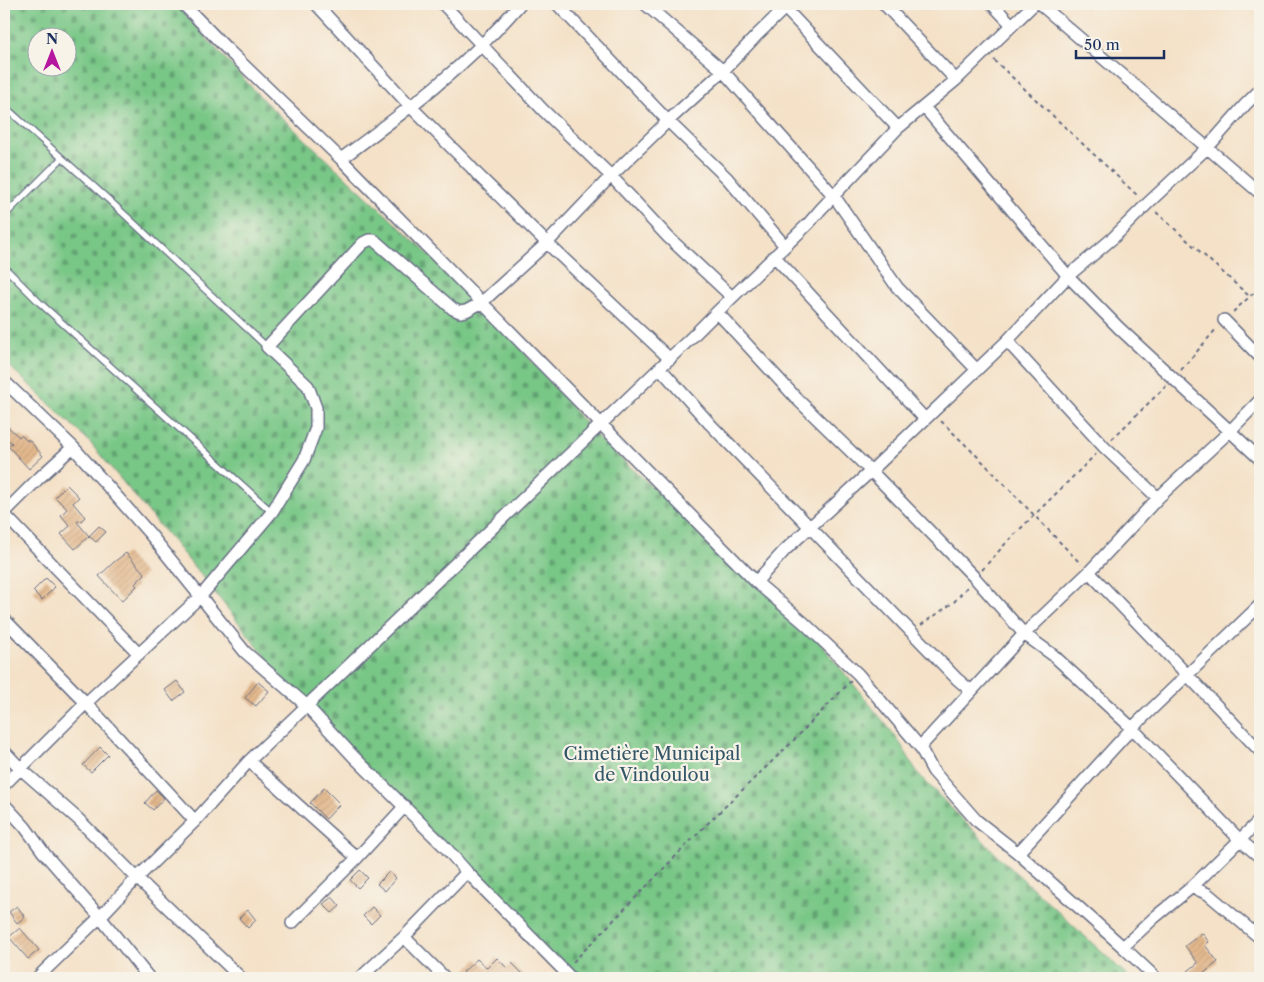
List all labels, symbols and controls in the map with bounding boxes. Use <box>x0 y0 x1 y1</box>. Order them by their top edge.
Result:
north arrow <box>28 28 78 78</box>
scale bar <box>1076 28 1164 60</box>
text: N <box>46 30 58 48</box>
text: 50 m <box>1084 35 1120 54</box>
park label: Cimetière Municipal de Vindoulou <box>564 743 740 786</box>

